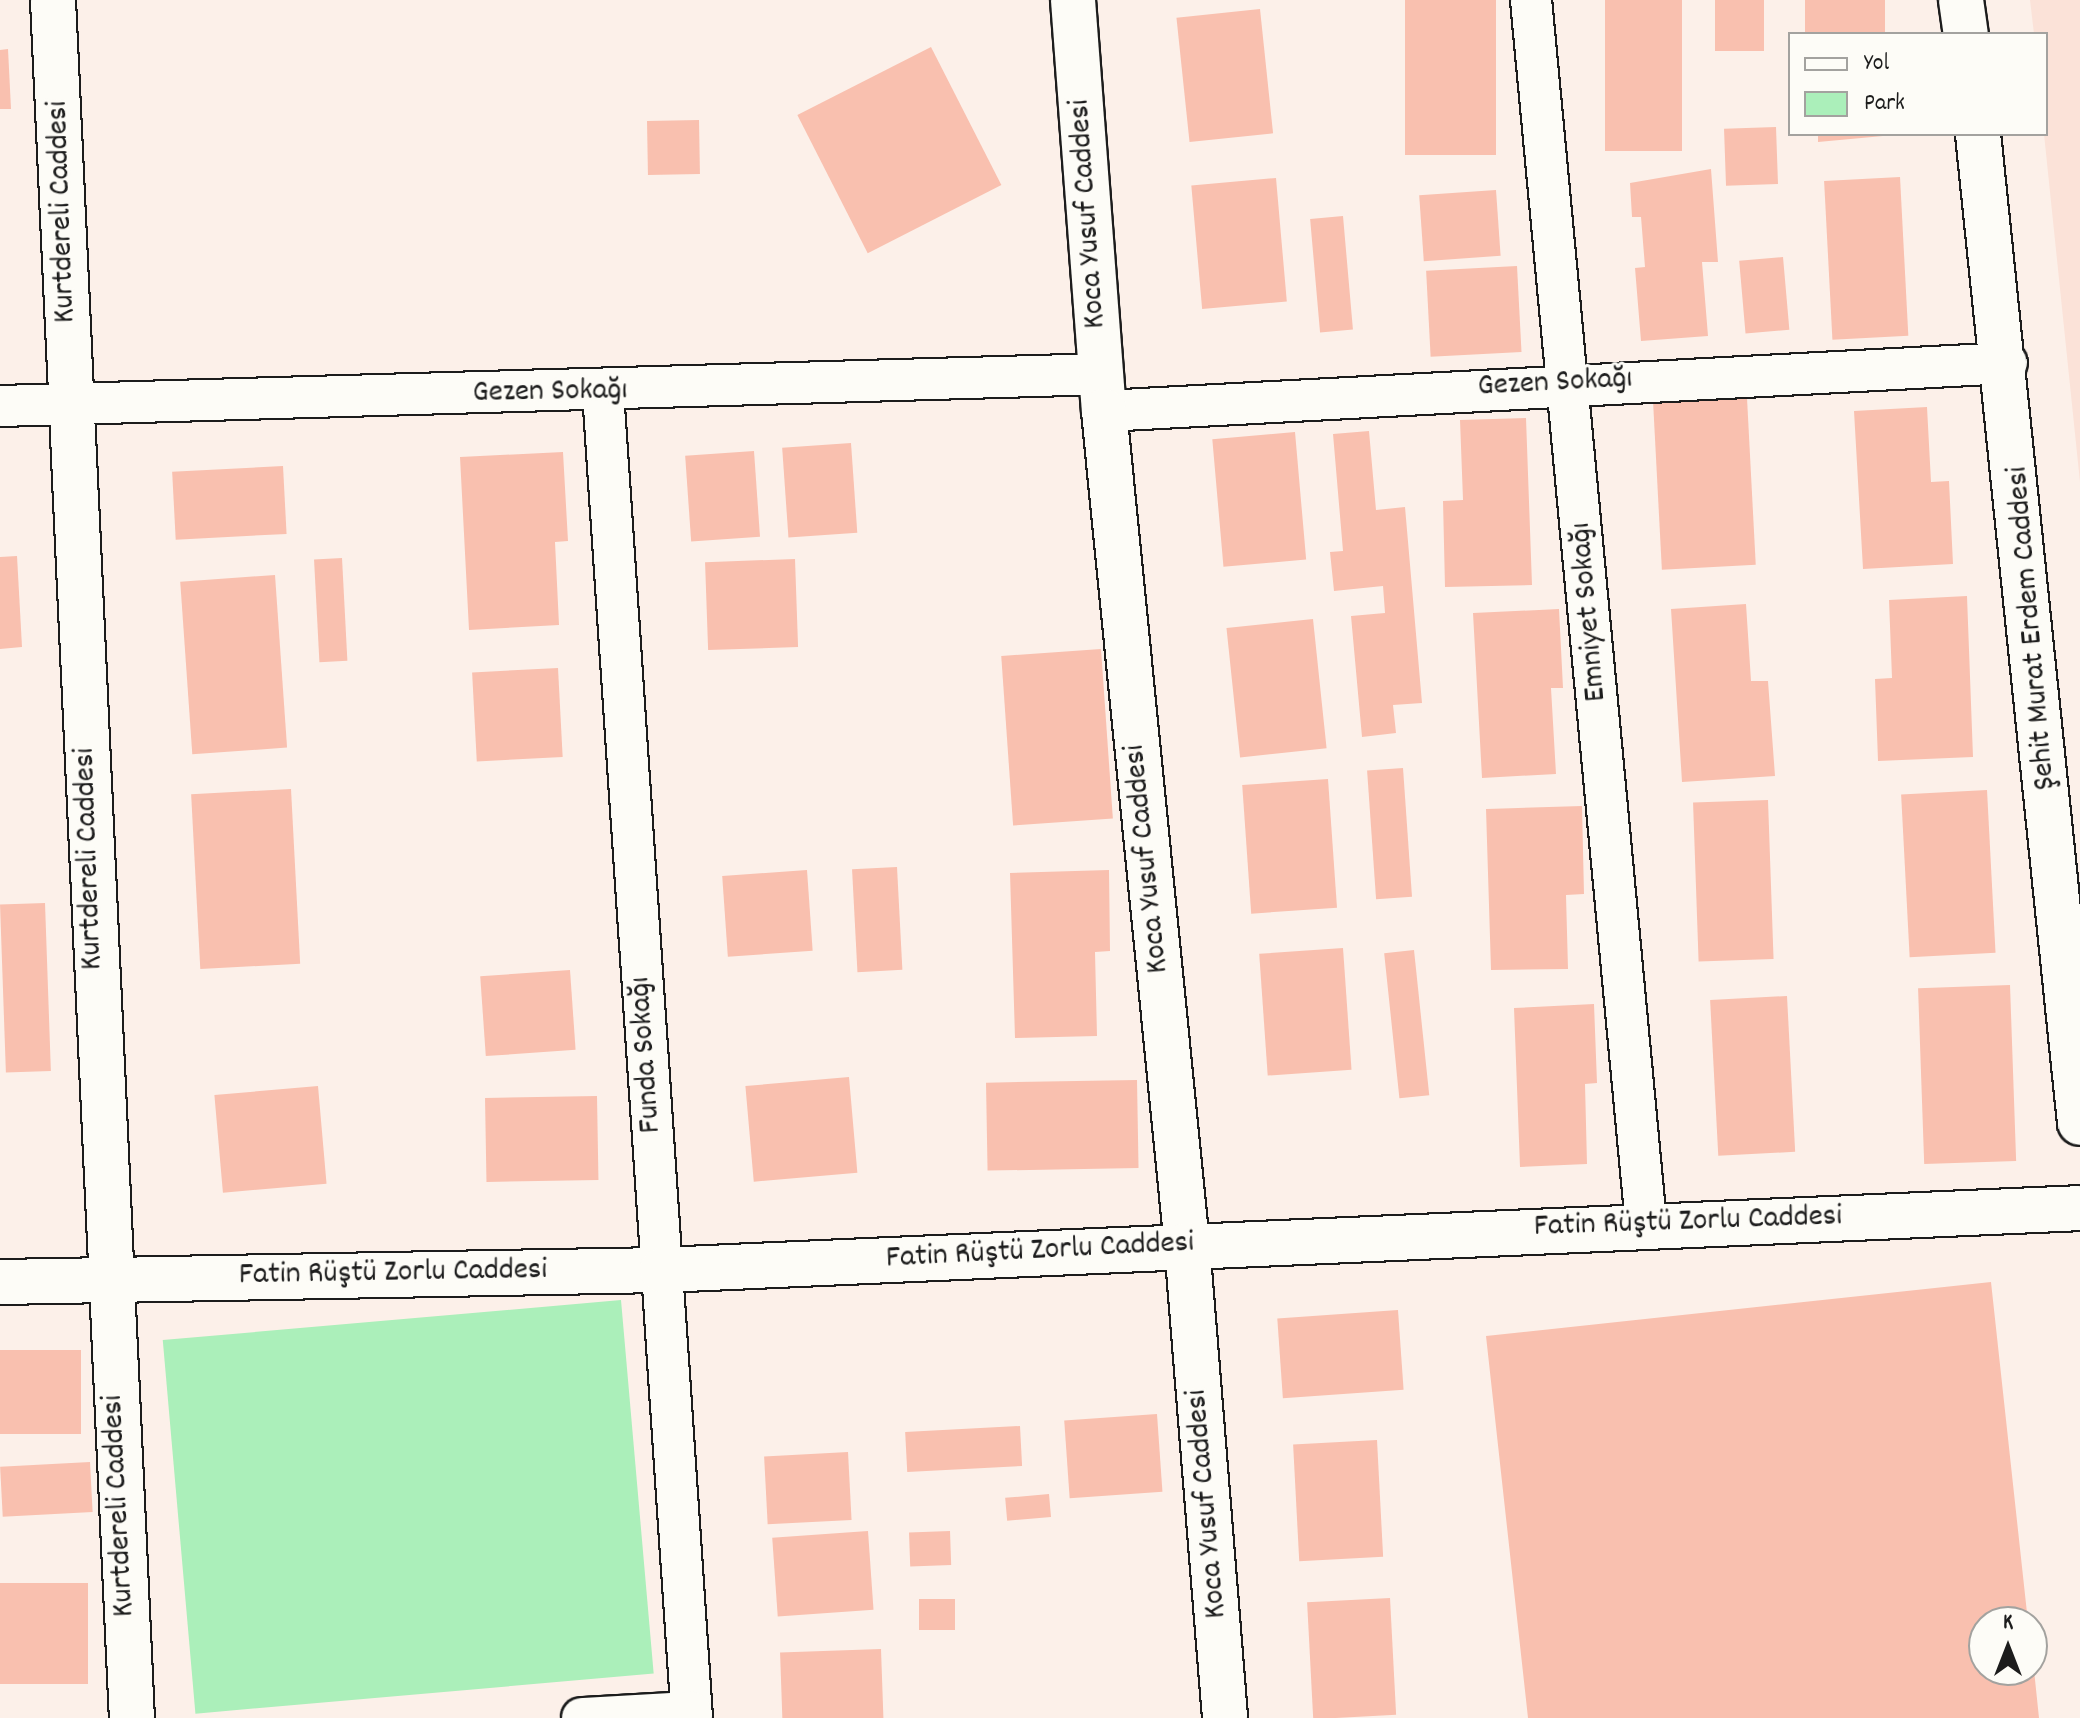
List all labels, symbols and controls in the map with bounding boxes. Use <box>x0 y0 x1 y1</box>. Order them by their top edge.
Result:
legend <box>1788 32 2048 136</box>
text: Yol <box>1864 47 1889 81</box>
text: Park <box>1864 87 1905 121</box>
street label: Koca Yusuf Caddesi <box>1062 98 1116 330</box>
street label: Kurtdereli Caddesi <box>40 100 86 324</box>
street label: Gezen Sokağı <box>1477 361 1633 407</box>
street label: Gezen Sokağı <box>472 372 628 414</box>
street label: Şehit Murat Erdem Caddesi <box>2000 465 2066 791</box>
street label: Emniyet Sokağı <box>1563 521 1617 703</box>
street label: Koca Yusuf Caddesi <box>1117 743 1179 975</box>
street label: Kurtdereli Caddesi <box>67 747 113 971</box>
street label: Funda Sokağı <box>622 976 672 1134</box>
street label: Fatin Rüştü Zorlu Caddesi <box>1533 1198 1843 1248</box>
street label: Fatin Rüştü Zorlu Caddesi <box>885 1225 1195 1279</box>
street label: Fatin Rüştü Zorlu Caddesi <box>238 1252 548 1296</box>
street label: Koca Yusuf Caddesi <box>1179 1388 1237 1620</box>
street label: Kurtdereli Caddesi <box>95 1394 145 1618</box>
north arrow <box>1968 1606 2048 1686</box>
text: K <box>2003 1608 2013 1639</box>

